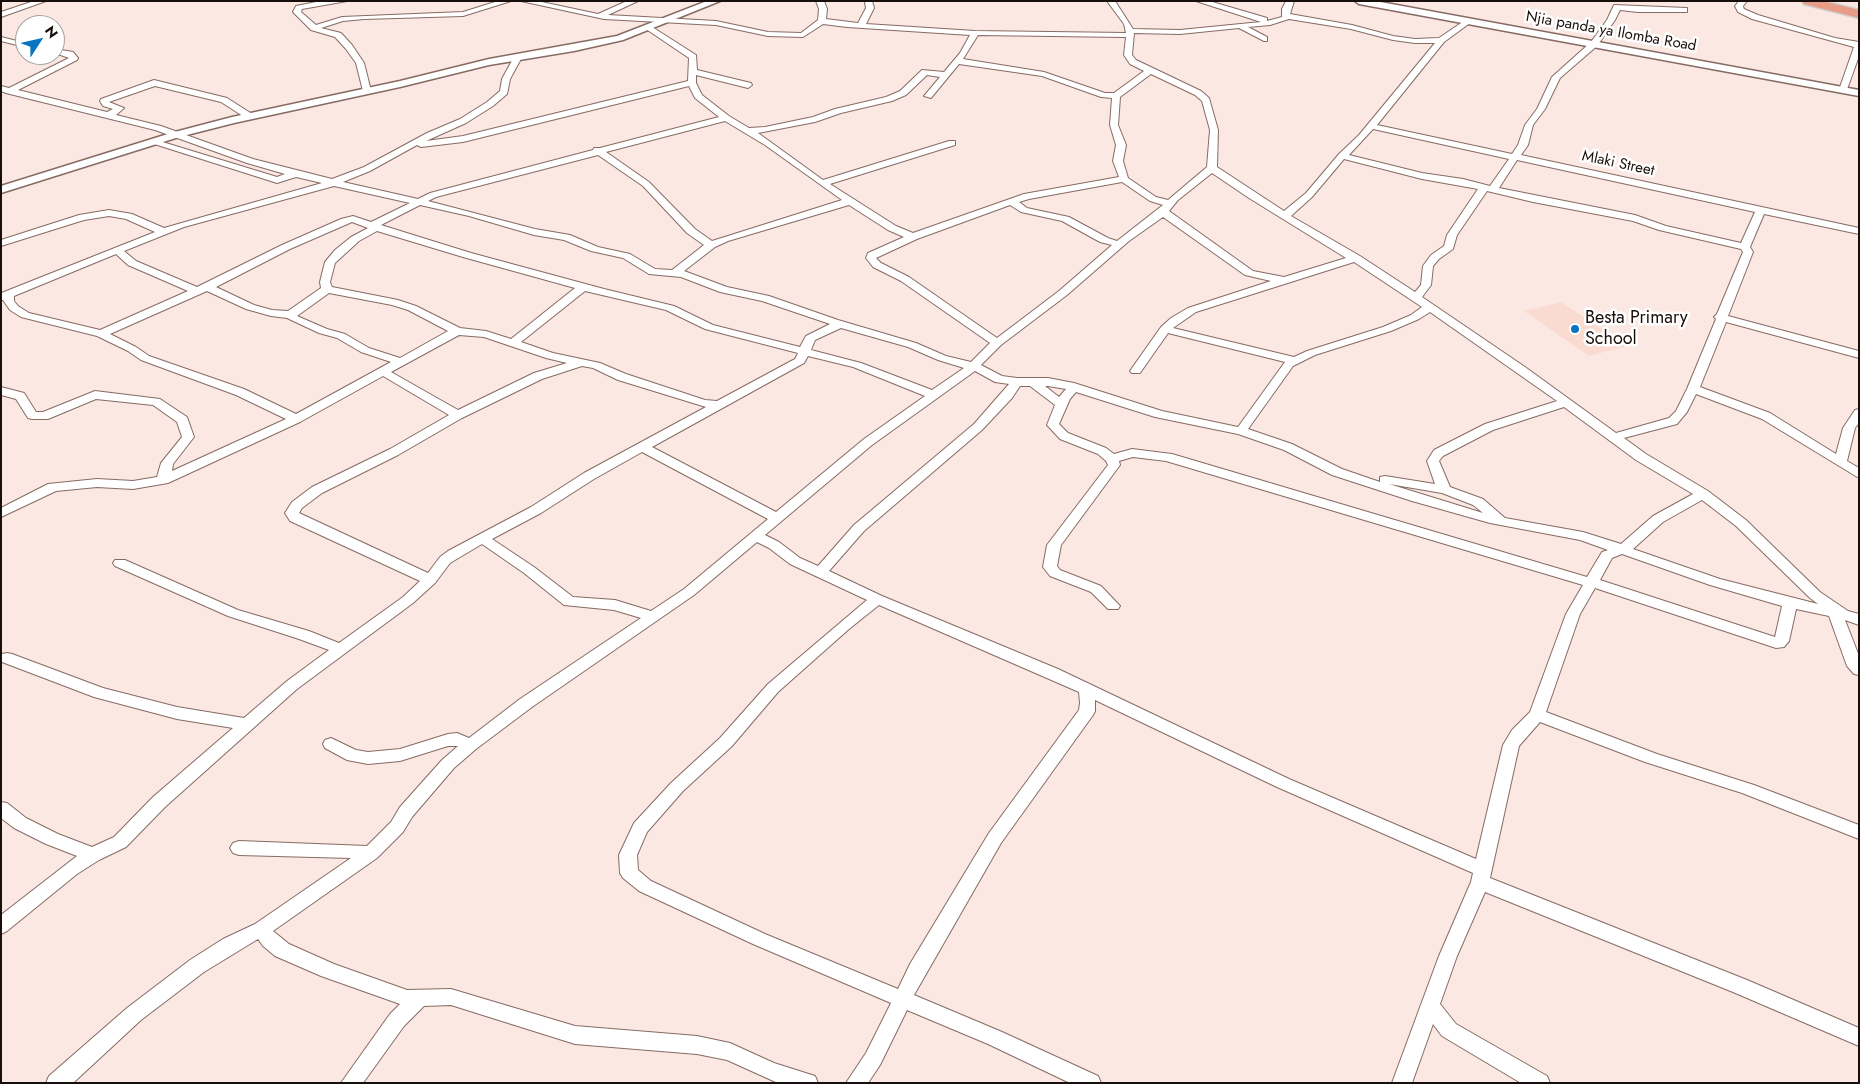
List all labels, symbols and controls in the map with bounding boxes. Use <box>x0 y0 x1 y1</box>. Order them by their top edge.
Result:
street label: Njia panda ya Ilomba Road <box>1524 8 1698 56</box>
north arrow <box>15 15 65 65</box>
text: N <box>40 22 63 42</box>
street label: Mlaki Street <box>1580 148 1656 180</box>
place label: Besta Primary School <box>1585 308 1688 350</box>
marker: Besta Primary School <box>1569 323 1581 335</box>

